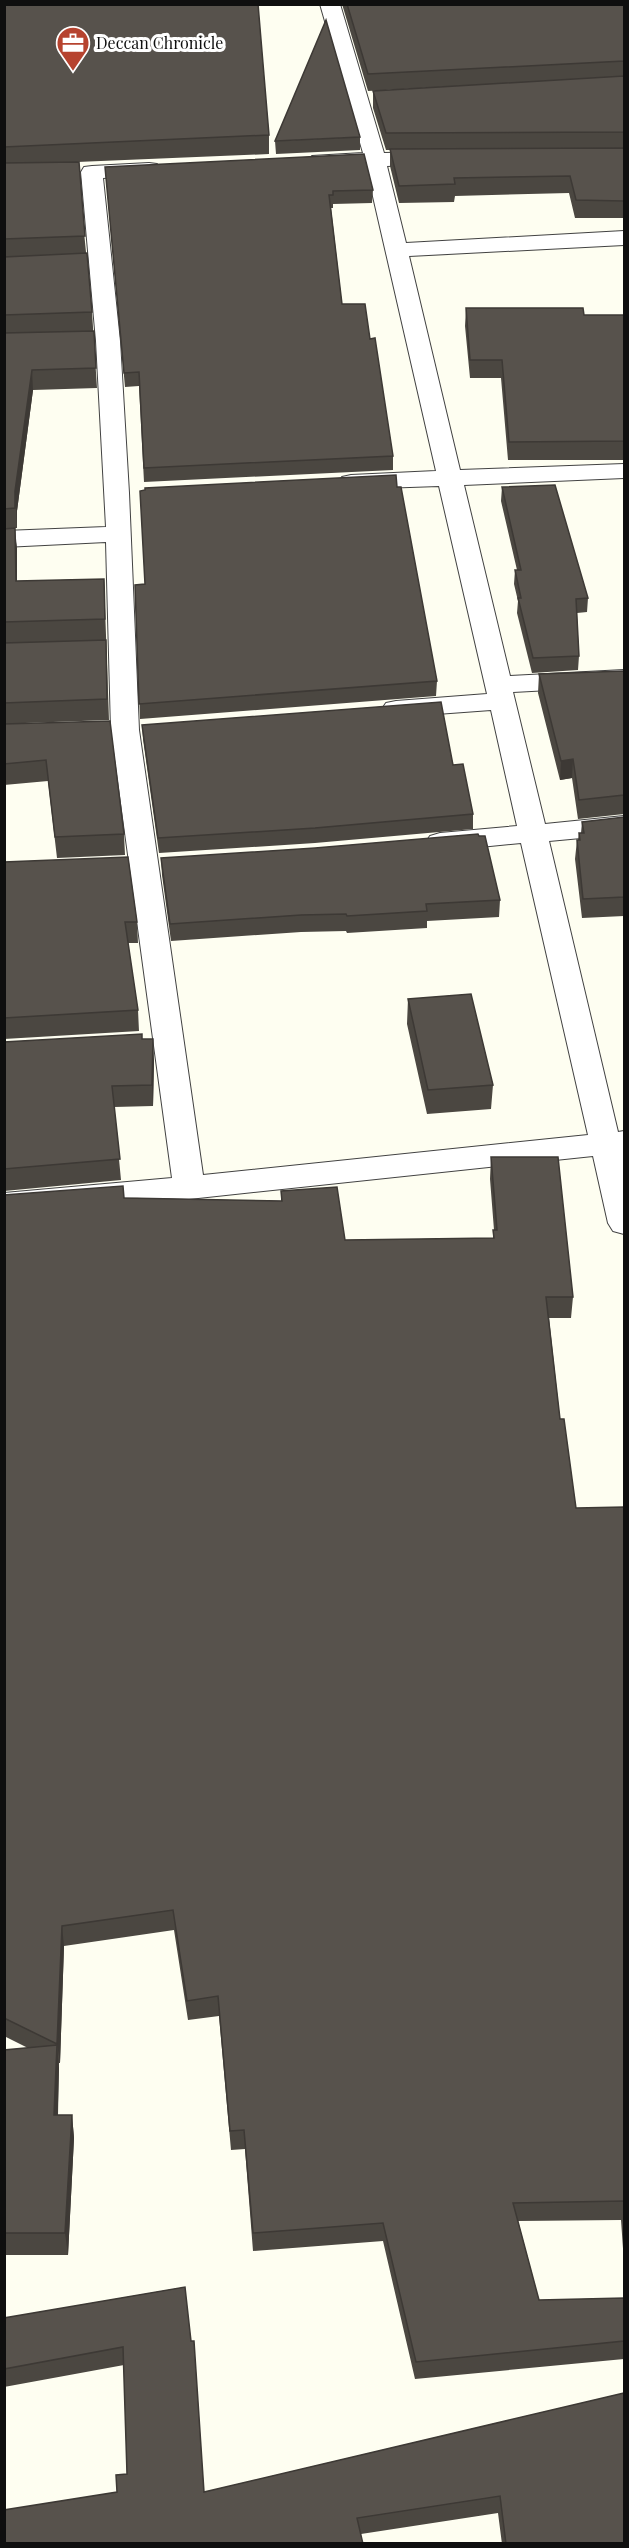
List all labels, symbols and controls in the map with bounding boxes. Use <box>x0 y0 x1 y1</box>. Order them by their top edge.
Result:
office icon: Deccan Chronicle <box>55 25 91 72</box>
place label: Deccan Chronicle <box>96 32 223 53</box>

